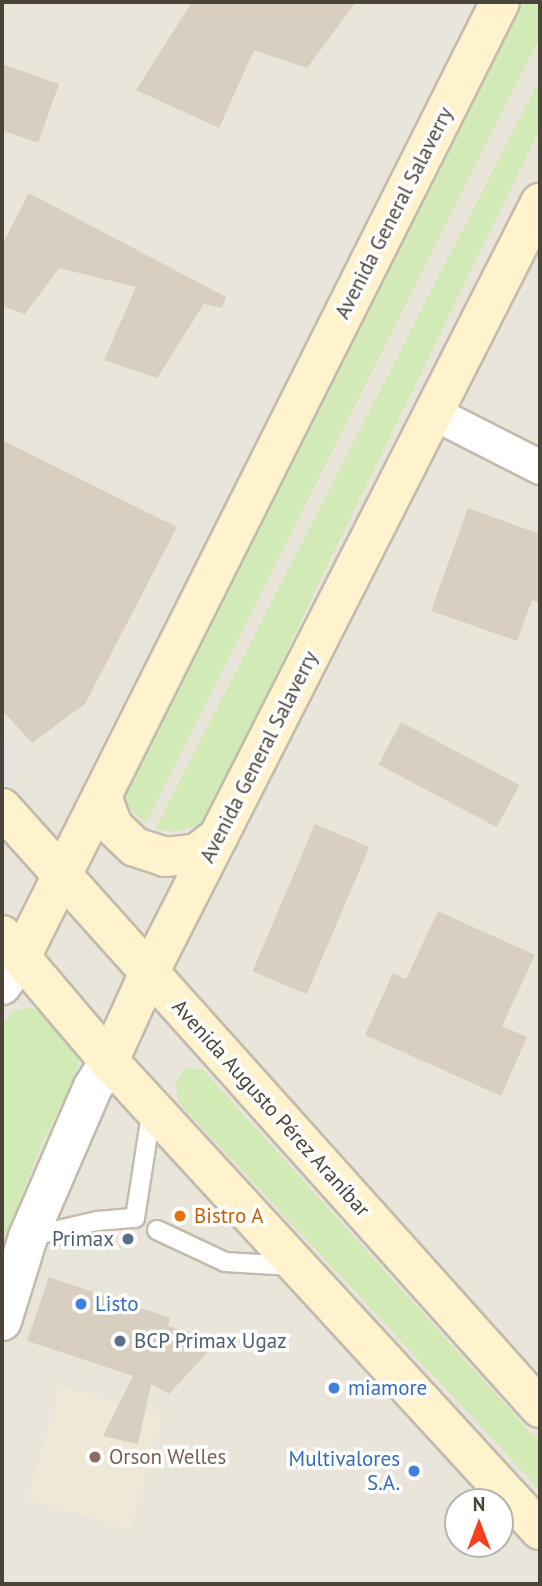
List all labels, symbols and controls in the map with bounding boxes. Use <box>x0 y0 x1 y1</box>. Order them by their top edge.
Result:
street label: Avenida General Salaverry <box>330 103 458 323</box>
street label: Avenida General Salaverry <box>195 647 323 867</box>
street label: Avenida Augusto Pérez Araníbar <box>166 994 376 1222</box>
place label: Bistro A <box>194 1203 264 1229</box>
marker: Bistro A <box>172 1208 188 1224</box>
place label: Primax <box>52 1226 114 1252</box>
marker: Primax <box>120 1231 136 1247</box>
place label: Listo <box>95 1291 138 1317</box>
marker: Listo <box>73 1296 89 1312</box>
place label: BCP Primax Ugaz <box>134 1328 288 1354</box>
marker: BCP Primax Ugaz <box>112 1333 128 1349</box>
place label: miamore <box>348 1375 427 1401</box>
marker: miamore <box>326 1380 342 1396</box>
place label: Orson Welles <box>109 1444 227 1470</box>
place label: Multivalores S.A. <box>289 1446 400 1496</box>
marker: Orson Welles <box>87 1449 103 1465</box>
marker: Multivalores S.A. <box>406 1463 422 1479</box>
north arrow <box>444 1488 514 1558</box>
text: N <box>473 1492 485 1516</box>

